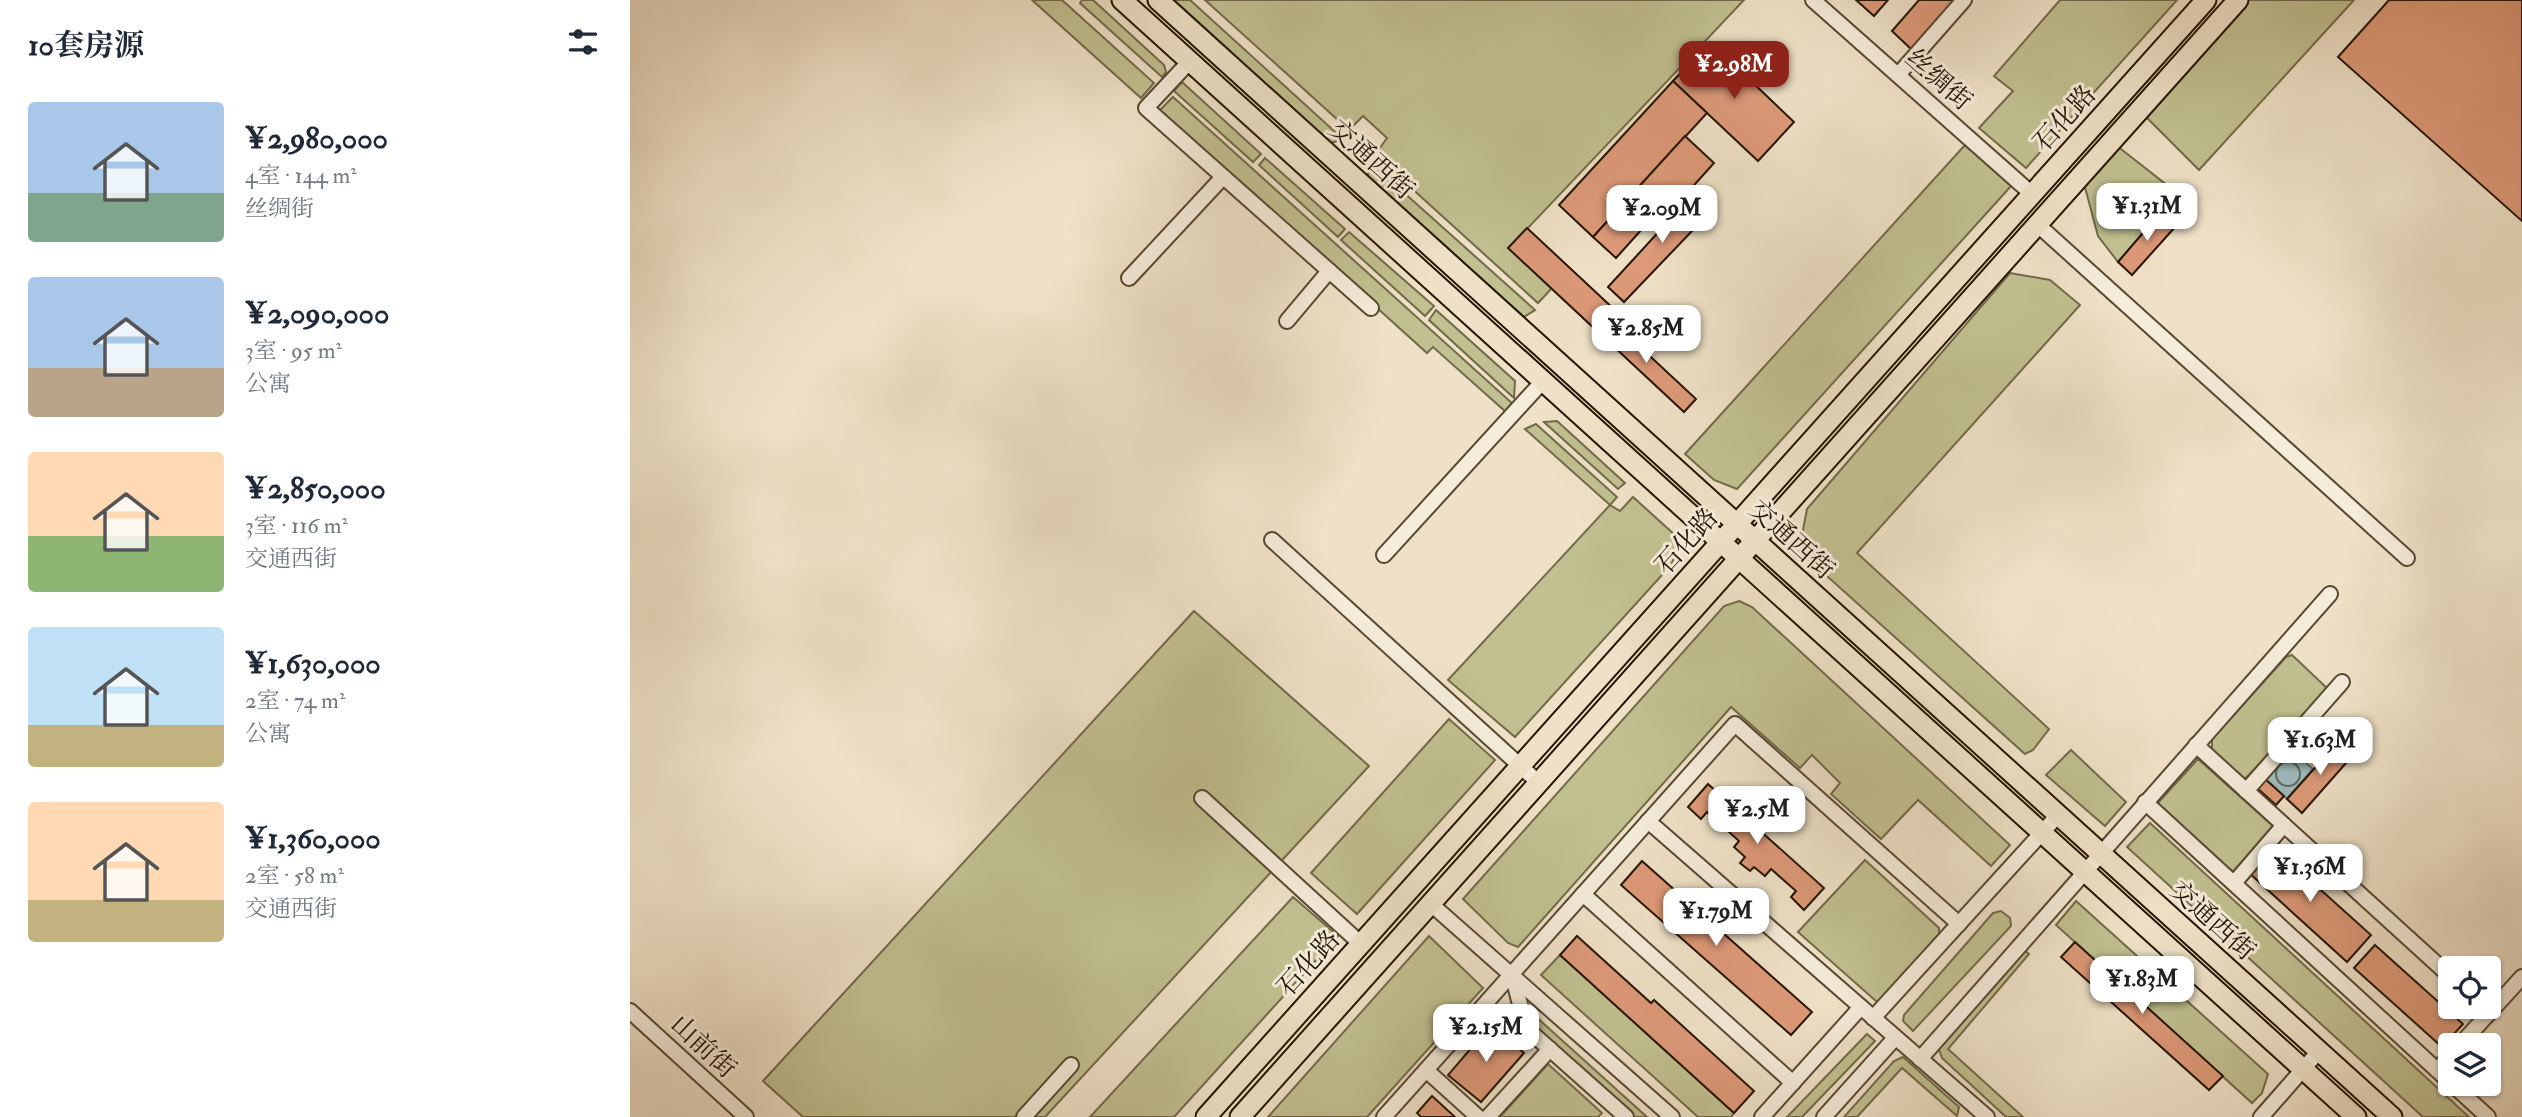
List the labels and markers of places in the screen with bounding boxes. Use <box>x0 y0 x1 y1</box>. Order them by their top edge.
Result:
pin: ¥2.98M <box>1677 42 1791 101</box>
pin: ¥1.31M <box>2090 184 2204 243</box>
pin: ¥2.09M <box>1605 186 1719 245</box>
pin: ¥2.85M <box>1589 306 1703 365</box>
pin: ¥1.63M <box>2263 718 2377 777</box>
pin: ¥2.5M <box>1708 786 1806 846</box>
pin: ¥1.36M <box>2253 844 2367 904</box>
pin: ¥1.79M <box>1659 888 1773 948</box>
pin: ¥1.83M <box>2085 956 2199 1016</box>
pin: ¥2.15M <box>1429 1004 1543 1064</box>

